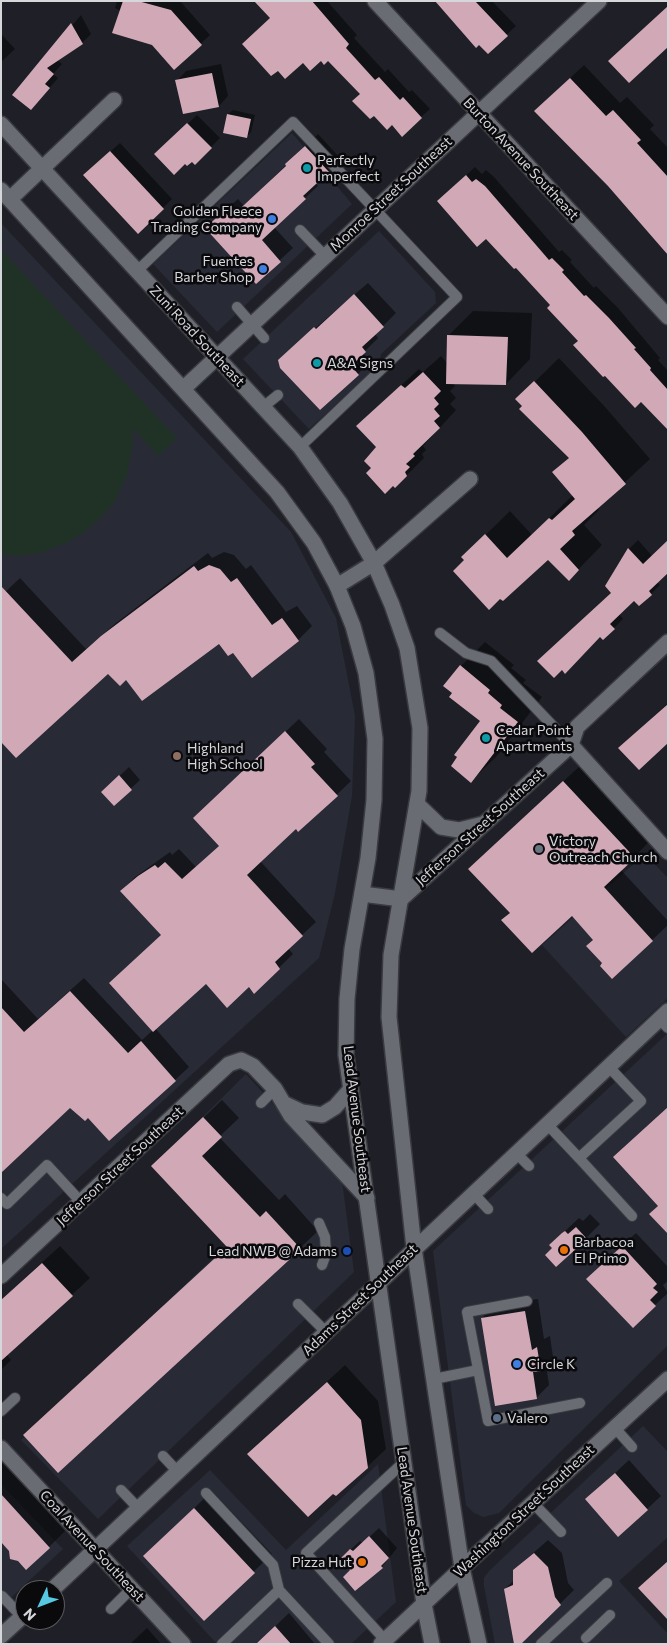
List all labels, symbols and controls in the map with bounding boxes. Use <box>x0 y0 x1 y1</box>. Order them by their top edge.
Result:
street label: Burton Avenue Southeast <box>460 94 582 224</box>
street label: Monroe Street Southeast <box>326 133 456 255</box>
place label: Perfectly Imperfect <box>317 152 380 184</box>
marker: Perfectly Imperfect <box>301 162 313 174</box>
place label: Golden Fleece Trading Company <box>151 203 262 236</box>
marker: Golden Fleece Trading Company <box>266 213 278 225</box>
place label: Fuentes Barber Shop <box>174 253 253 286</box>
marker: Fuentes Barber Shop <box>257 263 269 275</box>
street label: Zuni Road Southeast <box>146 282 248 390</box>
place label: A&A Signs <box>327 355 393 371</box>
marker: A&A Signs <box>311 357 323 369</box>
place label: Cedar Point Apartments <box>496 722 572 754</box>
marker: Cedar Point Apartments <box>480 732 492 744</box>
place label: Highland High School <box>187 740 263 772</box>
marker: Highland High School <box>171 750 183 762</box>
street label: Jefferson Street Southeast <box>412 765 548 889</box>
place label: Victory Outreach Church <box>549 833 657 866</box>
marker: Victory Outreach Church <box>533 843 545 855</box>
street label: Lead Avenue Southeast <box>340 1045 374 1193</box>
street label: Jefferson Street Southeast <box>53 1103 187 1229</box>
place label: Barbacoa El Primo <box>574 1234 634 1266</box>
street label: Adams Street Southeast <box>299 1241 421 1359</box>
place label: Lead NWB @ Adams <box>209 1243 337 1259</box>
marker: Barbacoa El Primo <box>558 1244 570 1256</box>
marker: Lead NWB @ Adams <box>341 1245 353 1257</box>
place label: Circle K <box>527 1356 575 1372</box>
marker: Circle K <box>511 1358 523 1370</box>
place label: Valero <box>507 1410 548 1426</box>
marker: Valero <box>491 1412 503 1424</box>
street label: Washington Street Southeast <box>450 1441 598 1581</box>
street label: Lead Avenue Southeast <box>393 1446 431 1594</box>
street label: Coal Avenue Southeast <box>36 1487 148 1605</box>
place label: Pizza Hut <box>292 1554 352 1570</box>
marker: Pizza Hut <box>356 1556 368 1568</box>
north arrow <box>15 1580 65 1630</box>
text: N <box>20 1605 39 1625</box>

